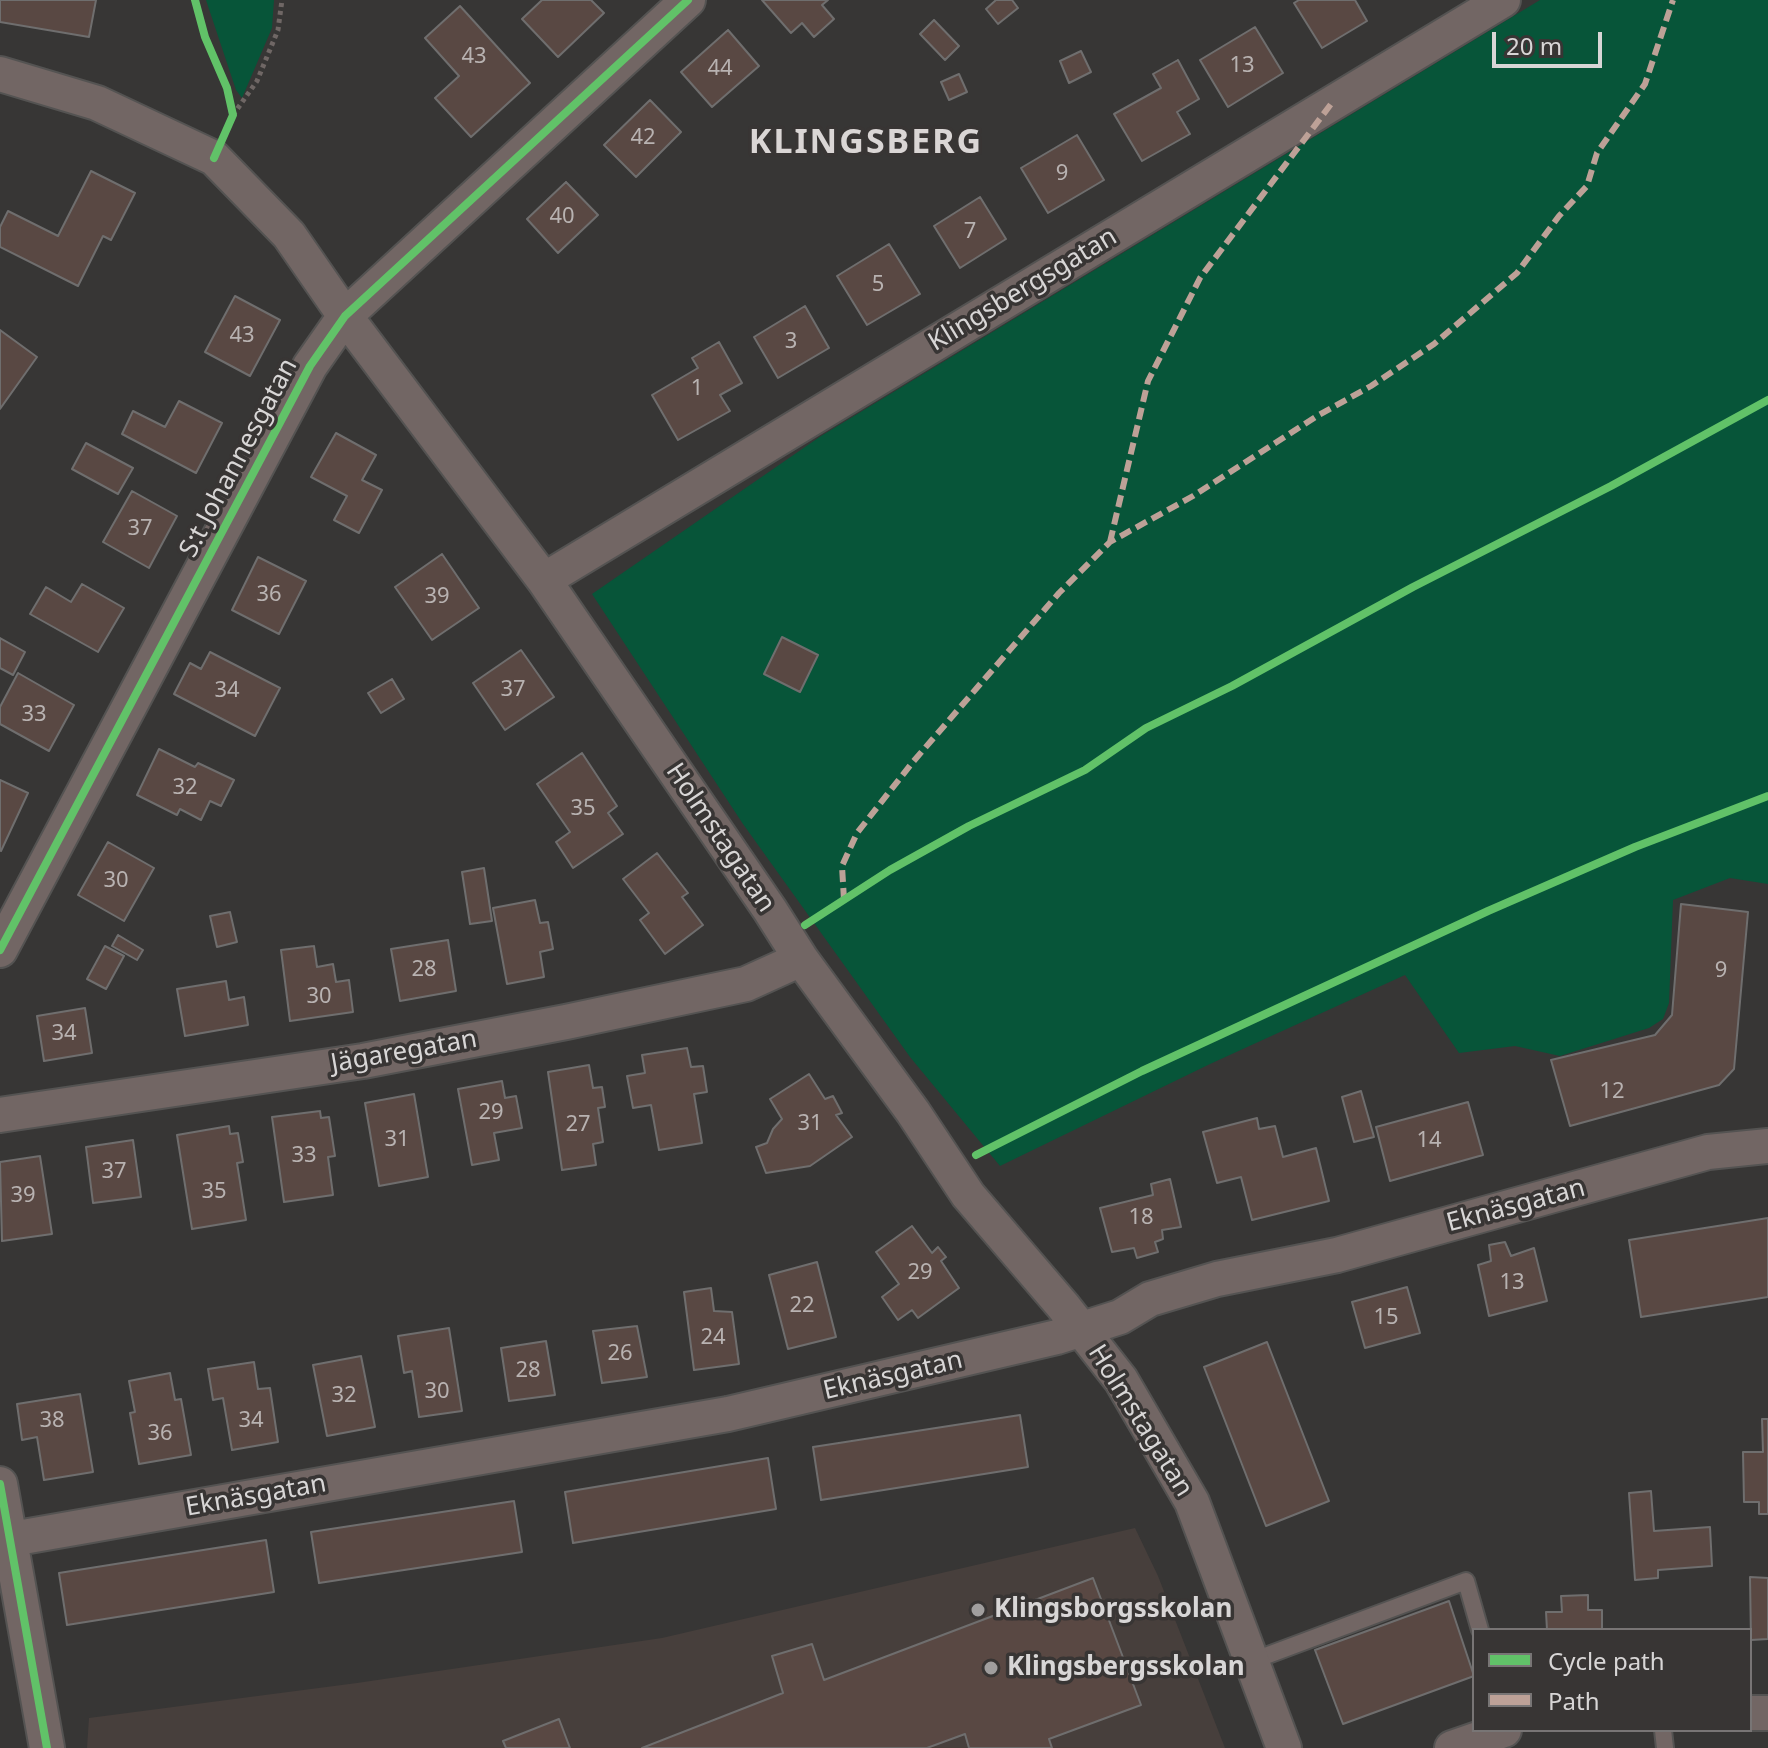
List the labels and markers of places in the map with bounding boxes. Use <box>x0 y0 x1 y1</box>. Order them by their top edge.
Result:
place label: Klingsborgsskolan <box>994 1594 1232 1626</box>
marker: Klingsborgsskolan <box>969 1601 987 1619</box>
place label: Klingsbergsskolan <box>1007 1652 1245 1684</box>
marker: Klingsbergsskolan <box>982 1659 1000 1677</box>

